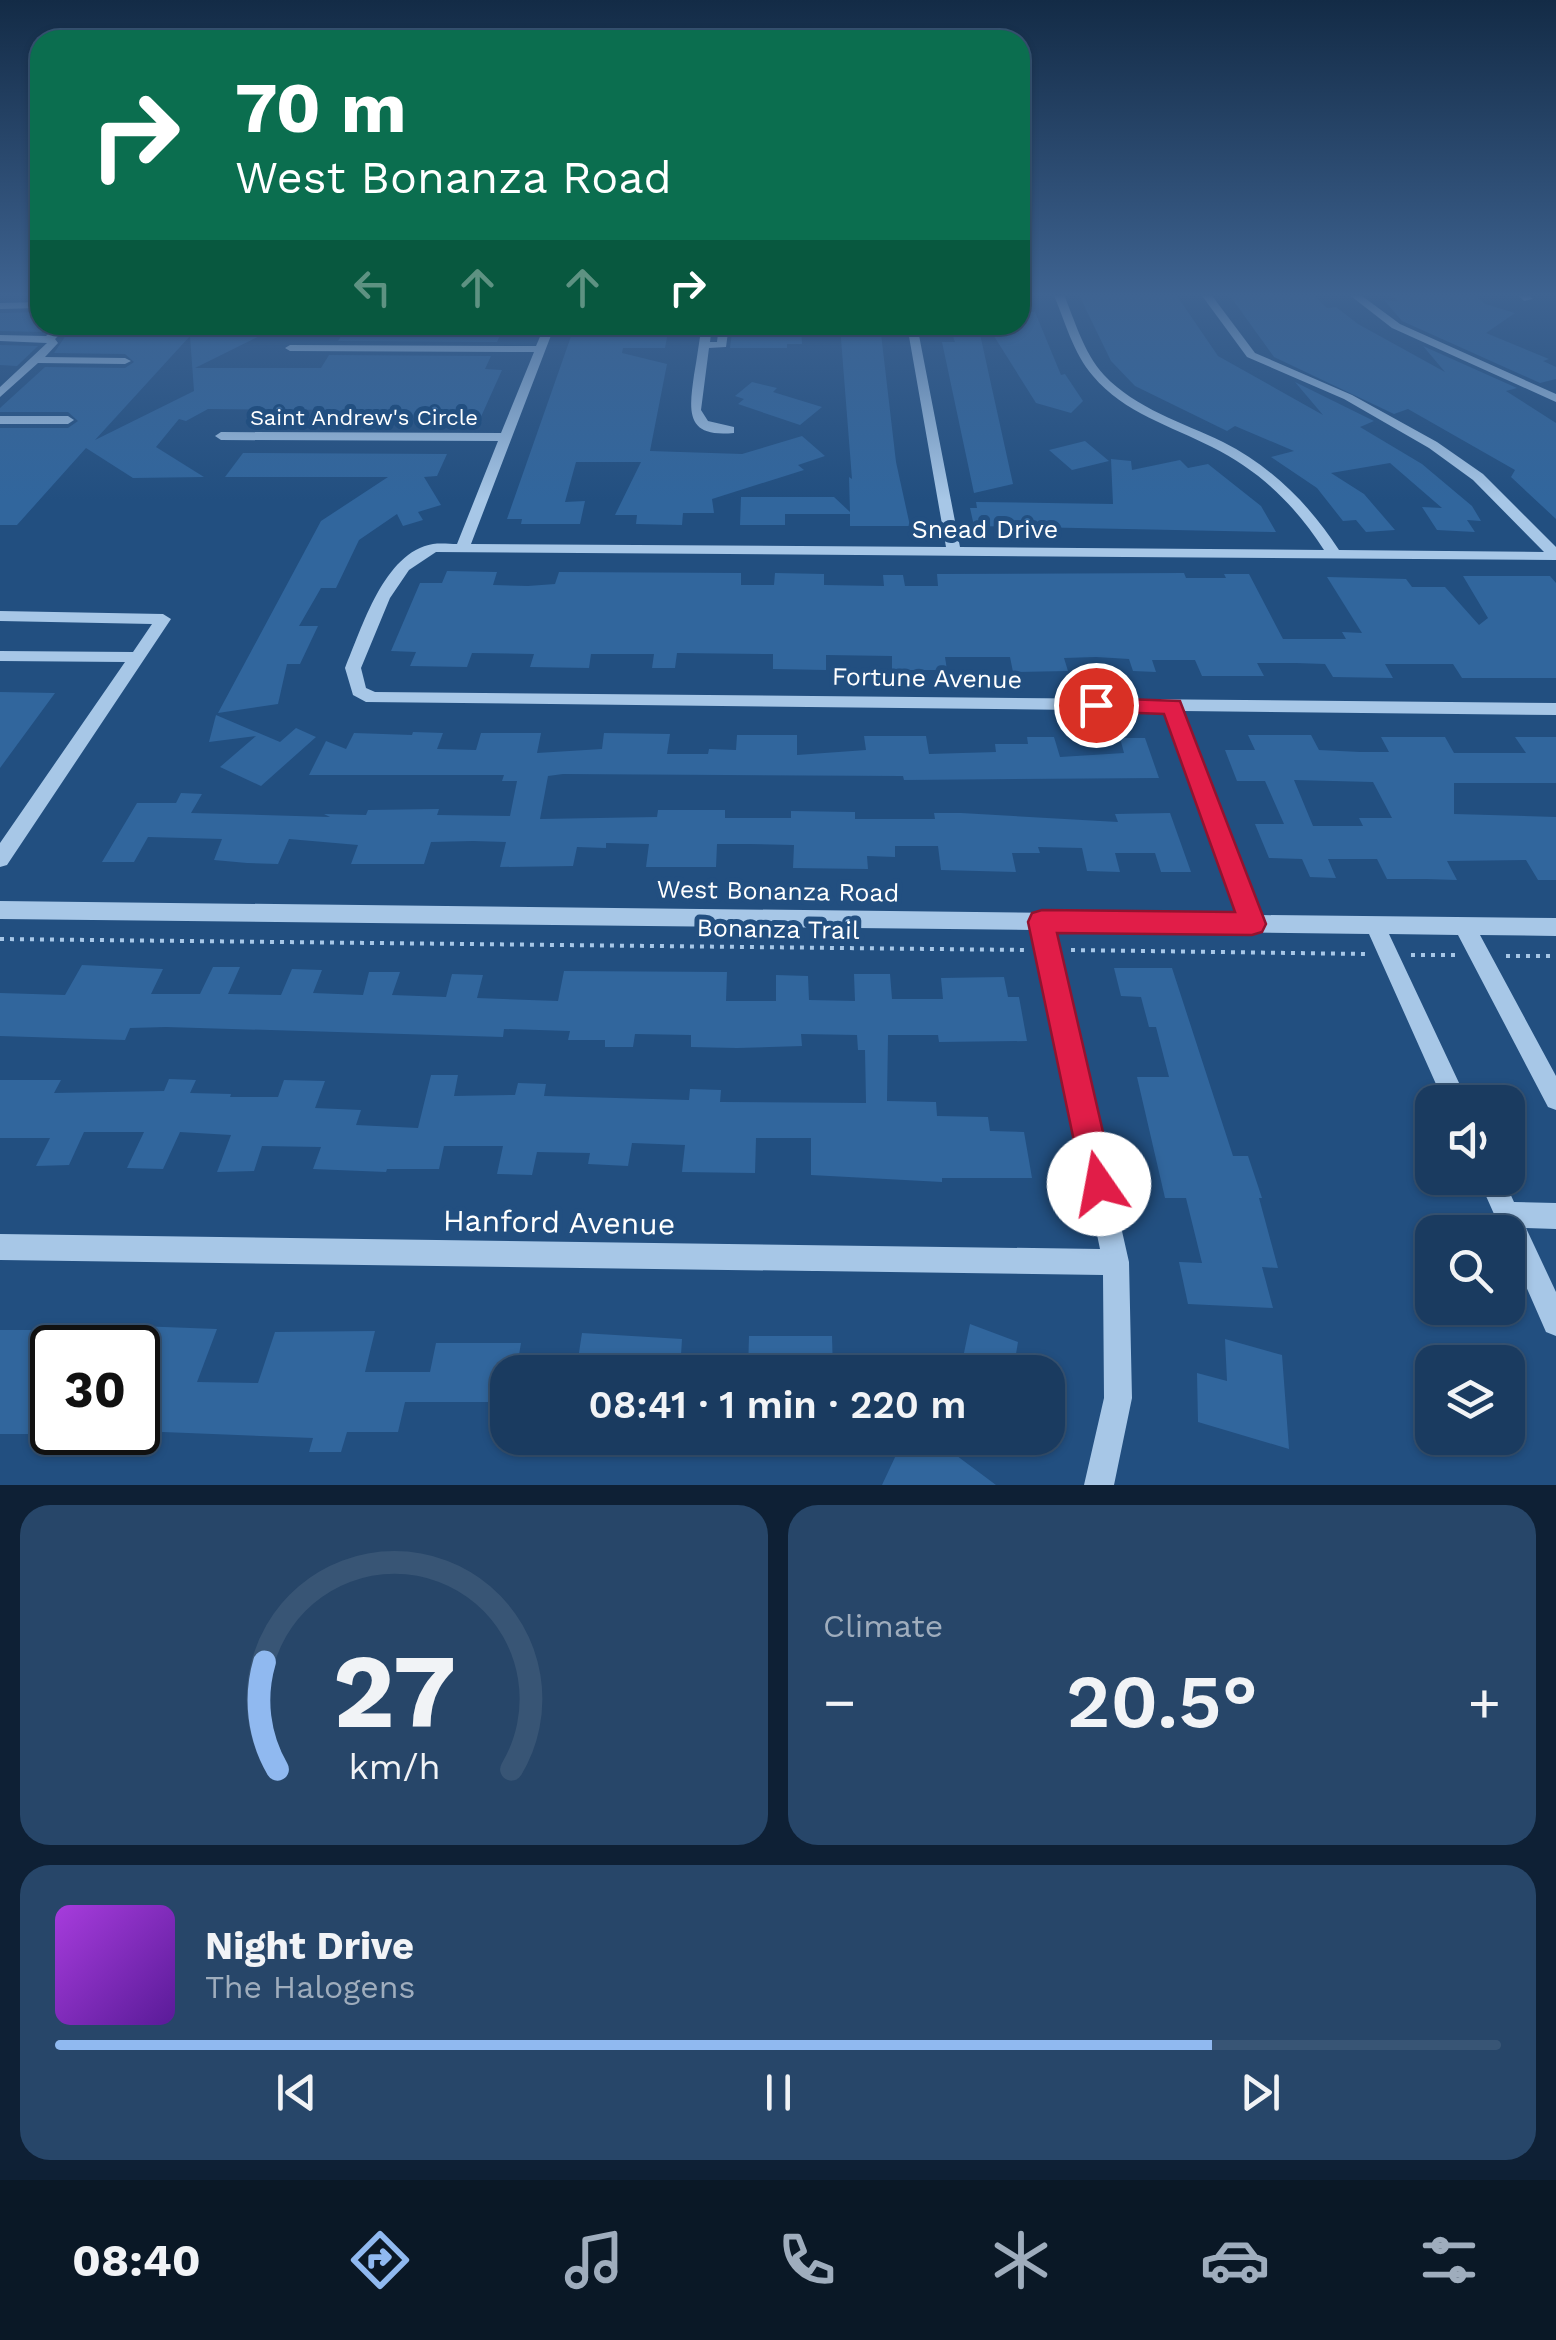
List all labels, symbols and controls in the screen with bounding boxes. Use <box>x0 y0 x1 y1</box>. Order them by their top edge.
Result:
text: 70 m <box>235 67 407 149</box>
icon: right <box>70 70 200 200</box>
text: West Bonanza Road <box>235 151 672 204</box>
icon: left <box>345 260 400 315</box>
icon: ahead <box>450 260 505 315</box>
icon: ahead <box>555 260 610 315</box>
icon: right <box>660 260 715 315</box>
street label: Saint Andrew's Circle <box>250 405 478 430</box>
street label: Snead Drive <box>912 515 1058 544</box>
street label: Fortune Avenue <box>832 662 1022 694</box>
pin <box>1054 663 1139 748</box>
icon: arrive <box>1069 678 1124 733</box>
street label: West Bonanza Road <box>656 874 900 908</box>
street label: Bonanza Trail <box>696 913 860 945</box>
map controls <box>1415 1085 1525 1455</box>
button: sound <box>1415 1085 1525 1195</box>
position arrow <box>1047 1132 1151 1236</box>
street label: Hanford Avenue <box>443 1202 675 1242</box>
button: search <box>1415 1215 1525 1325</box>
speed limit sign: 30 <box>30 1325 160 1455</box>
button: layers <box>1415 1345 1525 1455</box>
text: 08:41 · 1 min · 220 m <box>589 1383 967 1427</box>
text: Climate <box>823 1607 943 1645</box>
text: 27 <box>332 1630 456 1752</box>
text: 20.5° <box>1066 1657 1258 1745</box>
text: − <box>823 1670 856 1734</box>
text: + <box>1468 1670 1501 1734</box>
text: km/h <box>348 1746 440 1788</box>
text: Night Drive <box>205 1924 414 1968</box>
text: The Halogens <box>205 1968 415 2006</box>
icon: previous <box>269 2065 324 2120</box>
icon: pause <box>751 2065 806 2120</box>
icon: next <box>1233 2065 1288 2120</box>
icon: directions <box>345 2225 415 2295</box>
icon: music <box>559 2225 629 2295</box>
icon: phone <box>772 2225 842 2295</box>
icon: climate <box>986 2225 1056 2295</box>
icon: car <box>1200 2225 1270 2295</box>
icon: filters <box>1414 2225 1484 2295</box>
text: 08:40 <box>72 2234 201 2287</box>

